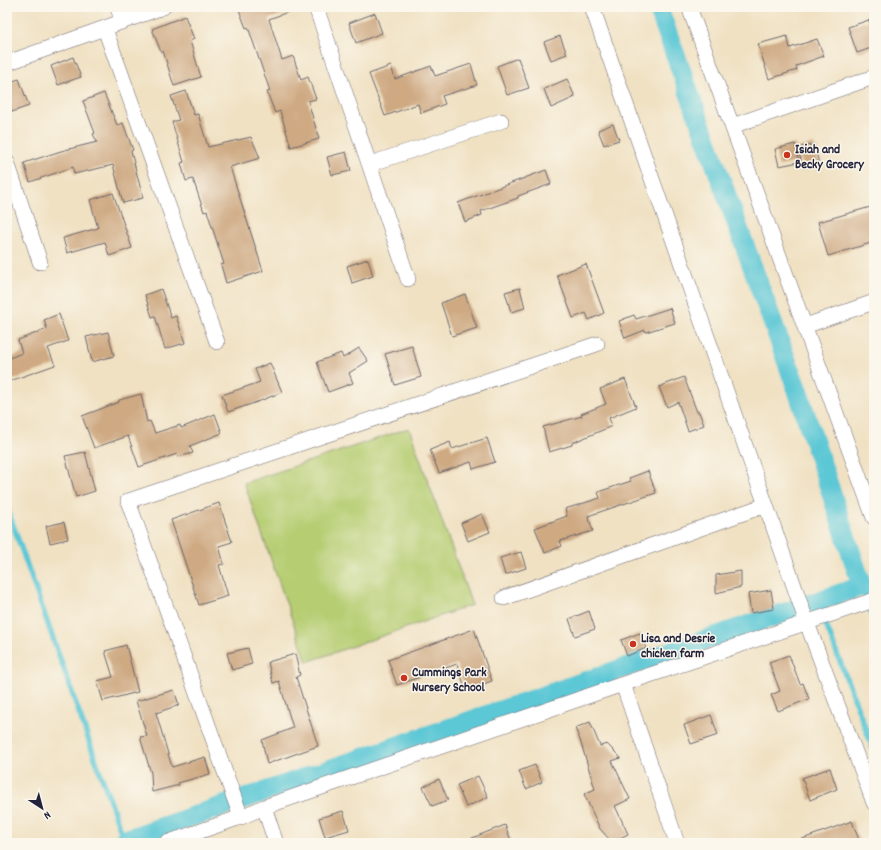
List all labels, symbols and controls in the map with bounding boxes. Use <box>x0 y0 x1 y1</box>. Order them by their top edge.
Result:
place label: Isiah and Becky Grocery <box>795 141 865 175</box>
marker: Isiah and Becky Grocery <box>782 150 792 160</box>
place label: Lisa and Desrie chicken farm <box>641 630 716 664</box>
marker: Lisa and Desrie chicken farm <box>628 639 638 649</box>
place label: Cummings Park Nursery School <box>412 664 487 698</box>
marker: Cummings Park Nursery School <box>399 673 409 683</box>
north arrow <box>22 788 62 828</box>
text: N <box>39 806 54 823</box>

